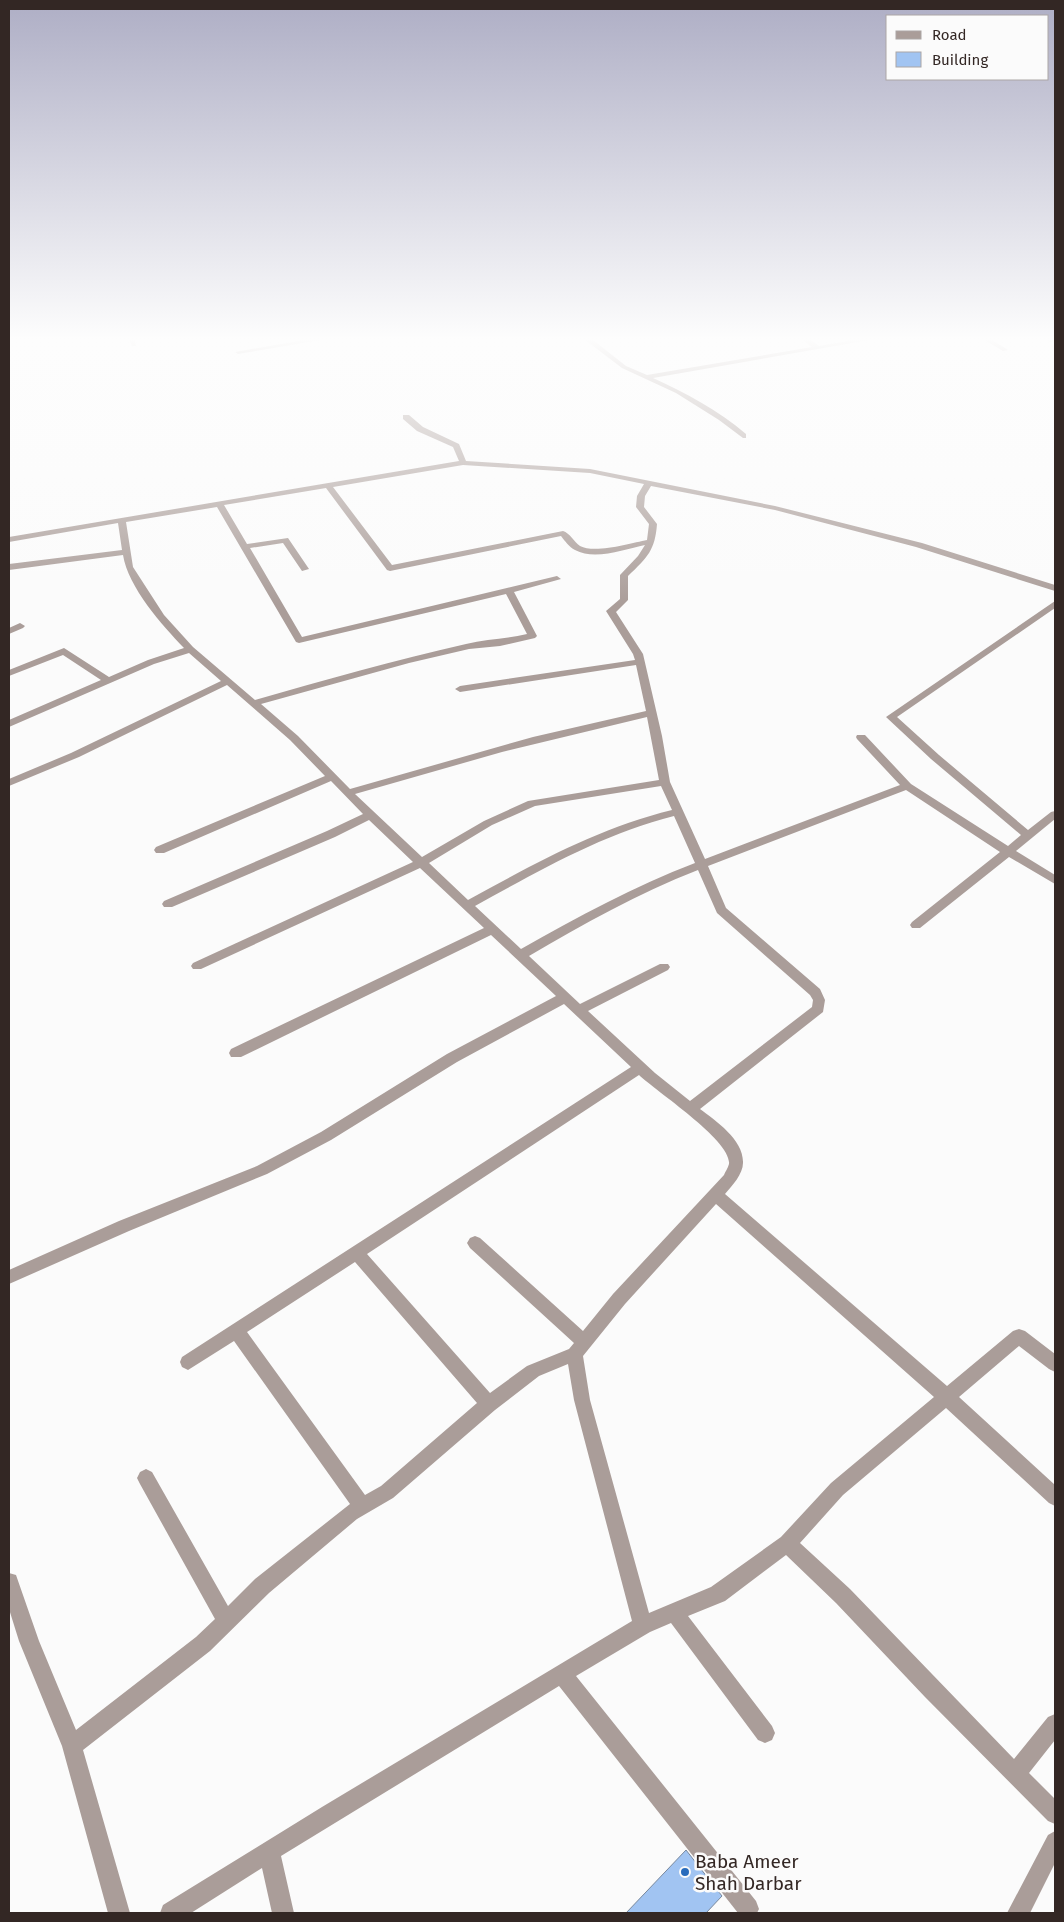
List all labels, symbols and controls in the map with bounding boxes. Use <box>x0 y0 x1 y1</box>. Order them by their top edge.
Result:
legend <box>886 15 1049 80</box>
text: Road <box>932 26 967 44</box>
text: Building <box>932 51 988 69</box>
place label: Baba Ameer Shah Darbar <box>695 1850 802 1895</box>
marker: Baba Ameer Shah Darbar <box>679 1866 691 1878</box>

